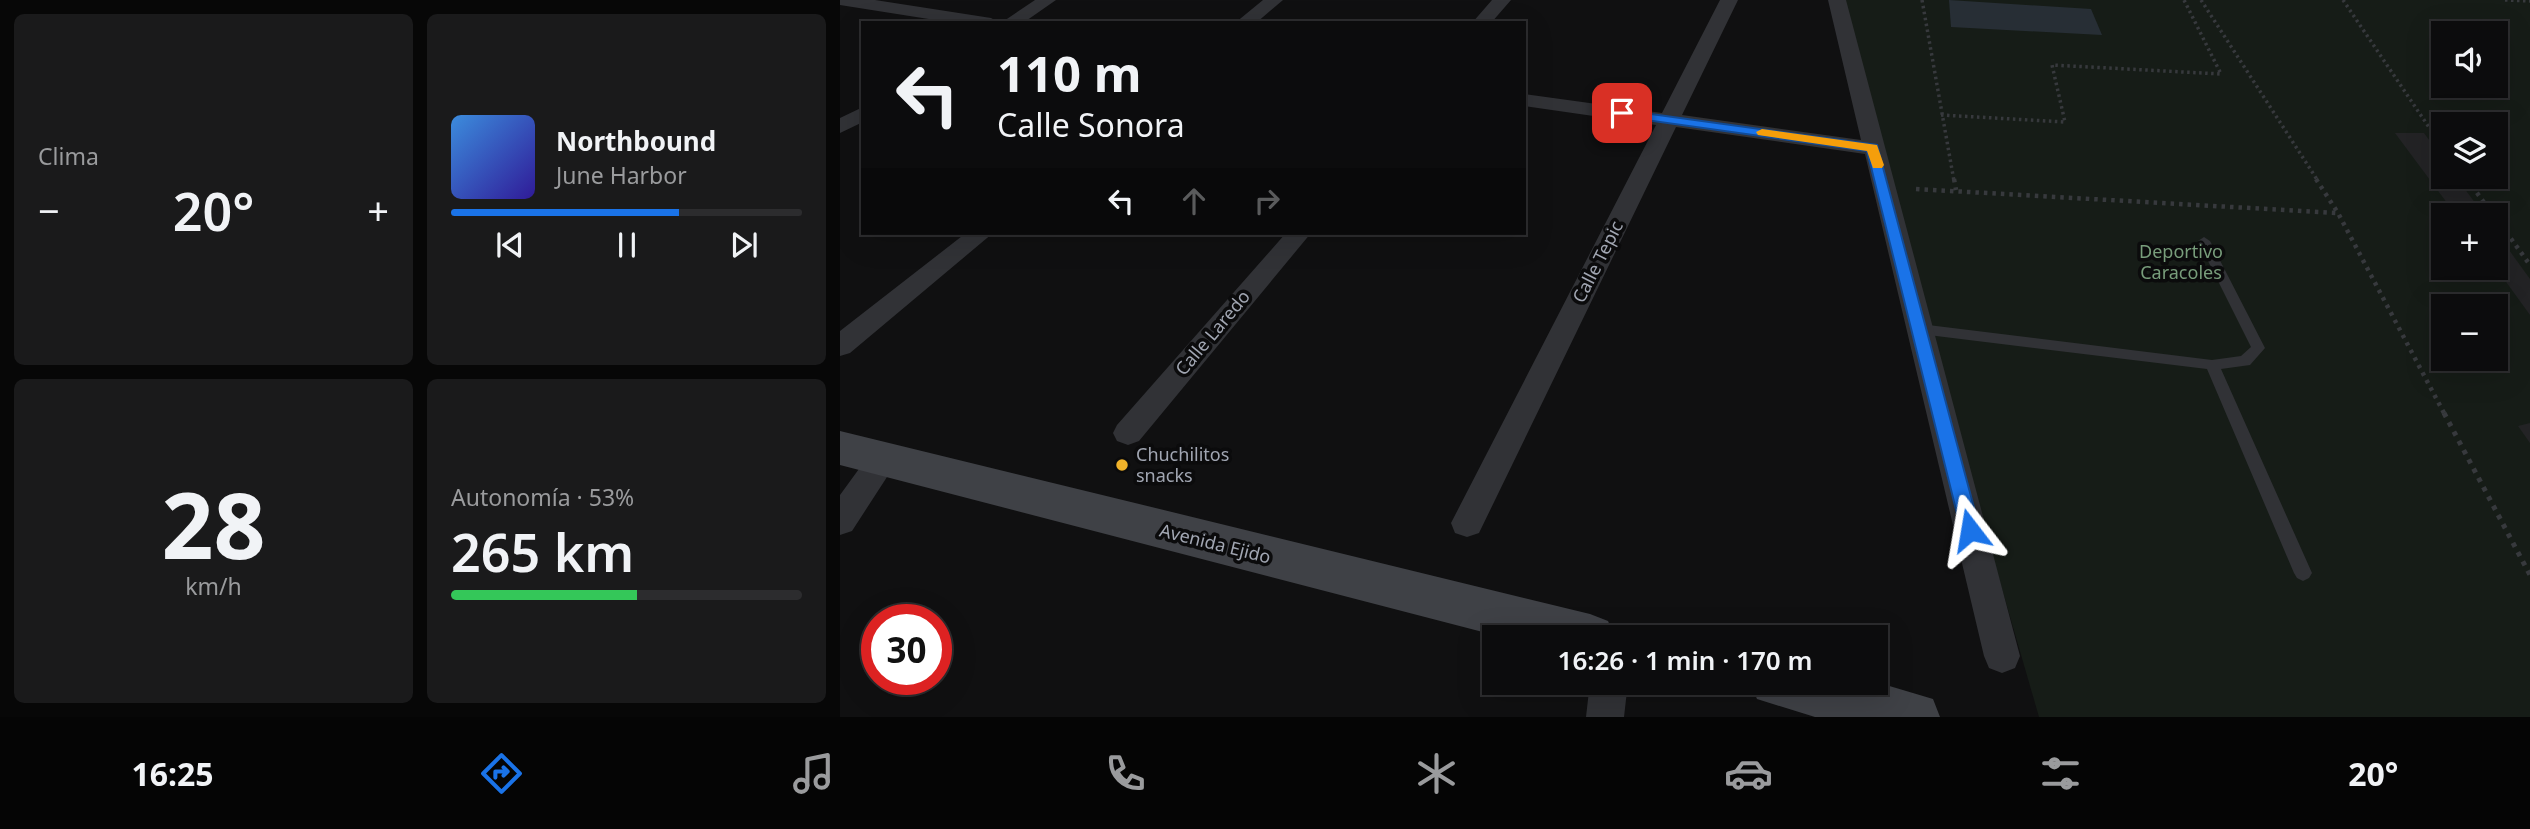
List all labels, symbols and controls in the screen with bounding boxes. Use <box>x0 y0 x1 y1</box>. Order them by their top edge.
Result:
map controls <box>2431 21 2508 371</box>
button: sound <box>2431 21 2508 98</box>
text: 110 m <box>997 40 1142 106</box>
icon: left <box>882 49 973 140</box>
pin <box>1592 83 1652 143</box>
icon: arrive <box>1603 94 1641 132</box>
text: Calle Sonora <box>997 103 1185 146</box>
button: layers <box>2431 112 2508 189</box>
text: Northbound <box>556 123 716 159</box>
text: Clima <box>38 140 99 172</box>
text: June Harbor <box>556 159 687 191</box>
text: 20° <box>173 175 254 246</box>
icon: left <box>1102 182 1140 220</box>
icon: ahead <box>1175 182 1213 220</box>
icon: right <box>1248 182 1286 220</box>
text: − <box>38 184 60 236</box>
text: + <box>367 184 389 236</box>
button: + <box>2431 203 2508 280</box>
street label: Calle Tepic <box>1566 216 1628 307</box>
icon: previous <box>491 226 529 264</box>
icon: pause <box>608 226 646 264</box>
icon: next <box>725 226 763 264</box>
park label: Deportivo Caracoles <box>2139 239 2223 284</box>
street label: Calle Laredo <box>1170 285 1255 380</box>
button: − <box>2431 294 2508 371</box>
place label: Chuchilitos snacks <box>1136 442 1229 487</box>
marker: Chuchilitos snacks <box>1114 457 1130 473</box>
text: 28 <box>161 462 266 586</box>
text: Autonomía · 53% <box>451 481 634 513</box>
position arrow <box>1933 493 2007 567</box>
text: 265 km <box>451 516 634 587</box>
street label: Avenida Ejido <box>1157 518 1273 568</box>
text: km/h <box>185 570 242 602</box>
speed limit sign: 30 <box>861 604 952 695</box>
text: 16:26 · 1 min · 170 m <box>1558 642 1812 678</box>
icon: directions <box>477 749 526 798</box>
icon: music <box>789 749 838 798</box>
icon: phone <box>1101 749 1150 798</box>
icon: climate <box>1412 749 1461 798</box>
icon: car <box>1724 749 1773 798</box>
icon: filters <box>2036 749 2085 798</box>
text: 16:25 <box>131 752 214 795</box>
text: 20° <box>2348 752 2398 795</box>

